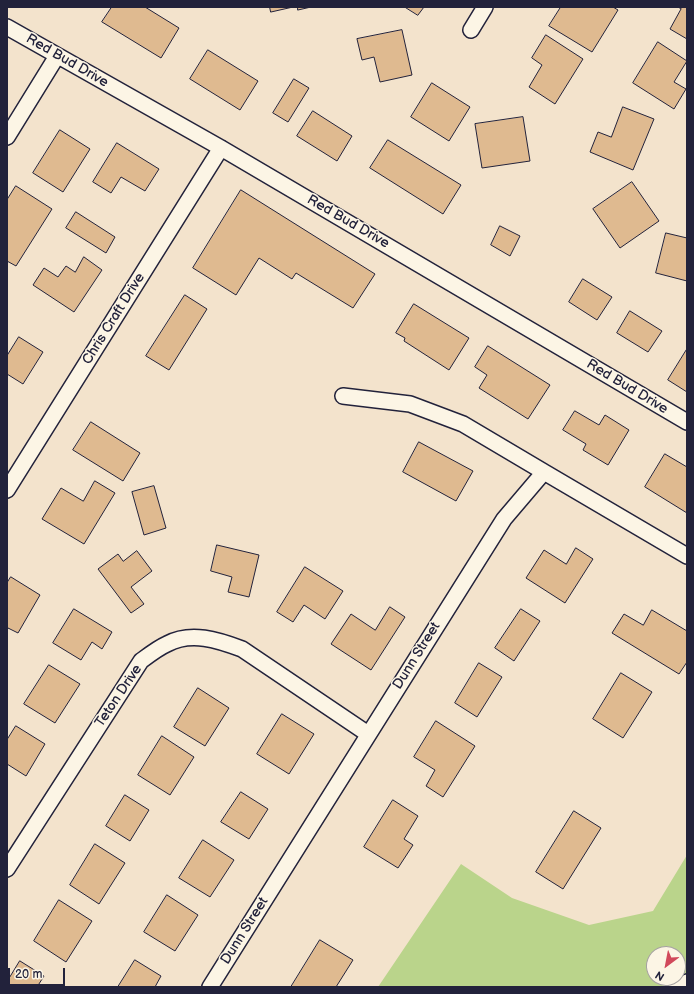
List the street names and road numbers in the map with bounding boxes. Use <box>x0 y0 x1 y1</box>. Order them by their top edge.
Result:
street label: Red Bud Drive <box>23 31 111 91</box>
street label: Red Bud Drive <box>304 192 392 252</box>
street label: Chris Craft Drive <box>79 270 149 368</box>
street label: Red Bud Drive <box>583 356 671 418</box>
street label: Dunn Street <box>390 619 444 693</box>
street label: Teton Drive <box>92 662 146 730</box>
street label: Dunn Street <box>218 894 272 968</box>

